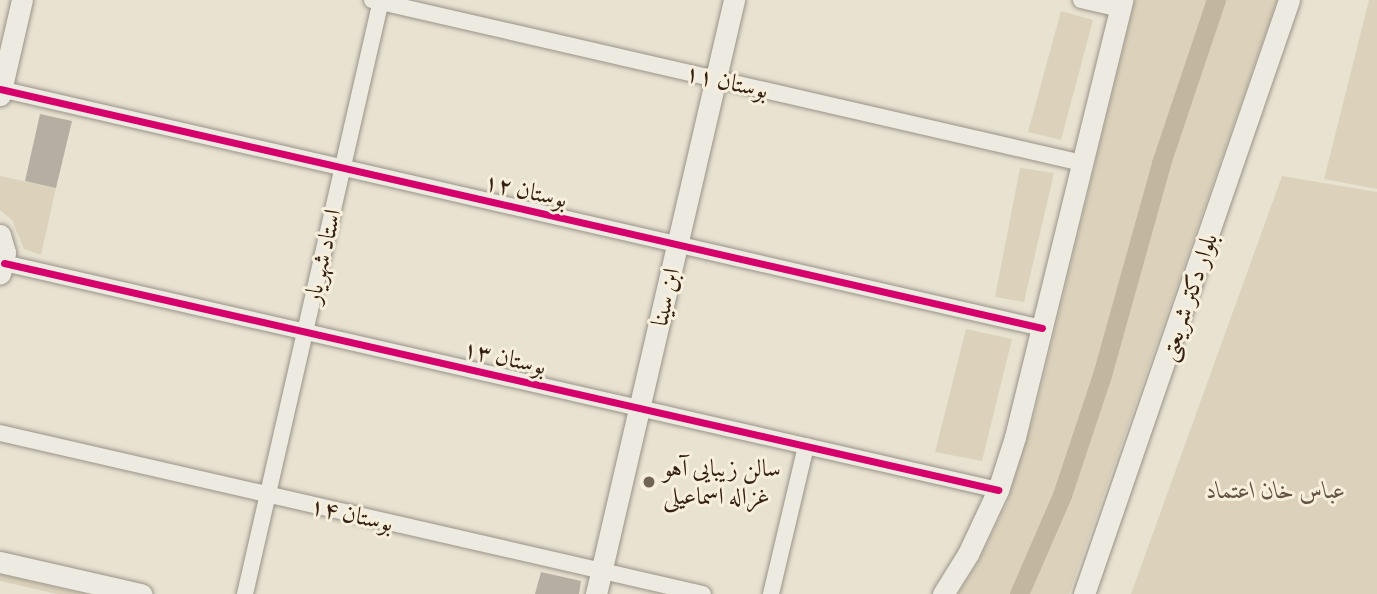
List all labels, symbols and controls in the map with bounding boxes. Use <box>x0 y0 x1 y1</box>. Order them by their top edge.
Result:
street label: بوستان ۱۱ <box>683 57 771 105</box>
street label: بوستان ۱۲ <box>482 166 570 214</box>
street label: استاد شهریار <box>297 206 347 306</box>
street label: بلوار دکتر شریعتی <box>1153 229 1223 365</box>
street label: ابن سینا <box>644 265 686 329</box>
street label: بوستان ۱۳ <box>461 333 549 381</box>
place label: سالن زیبایی آهو غزاله اسماعیلی <box>663 454 781 510</box>
marker: سالن زیبایی آهو غزاله اسماعیلی <box>641 474 657 490</box>
park label: عباس خان اعتماد <box>1206 476 1346 504</box>
street label: بوستان ۱۴ <box>308 490 396 538</box>

